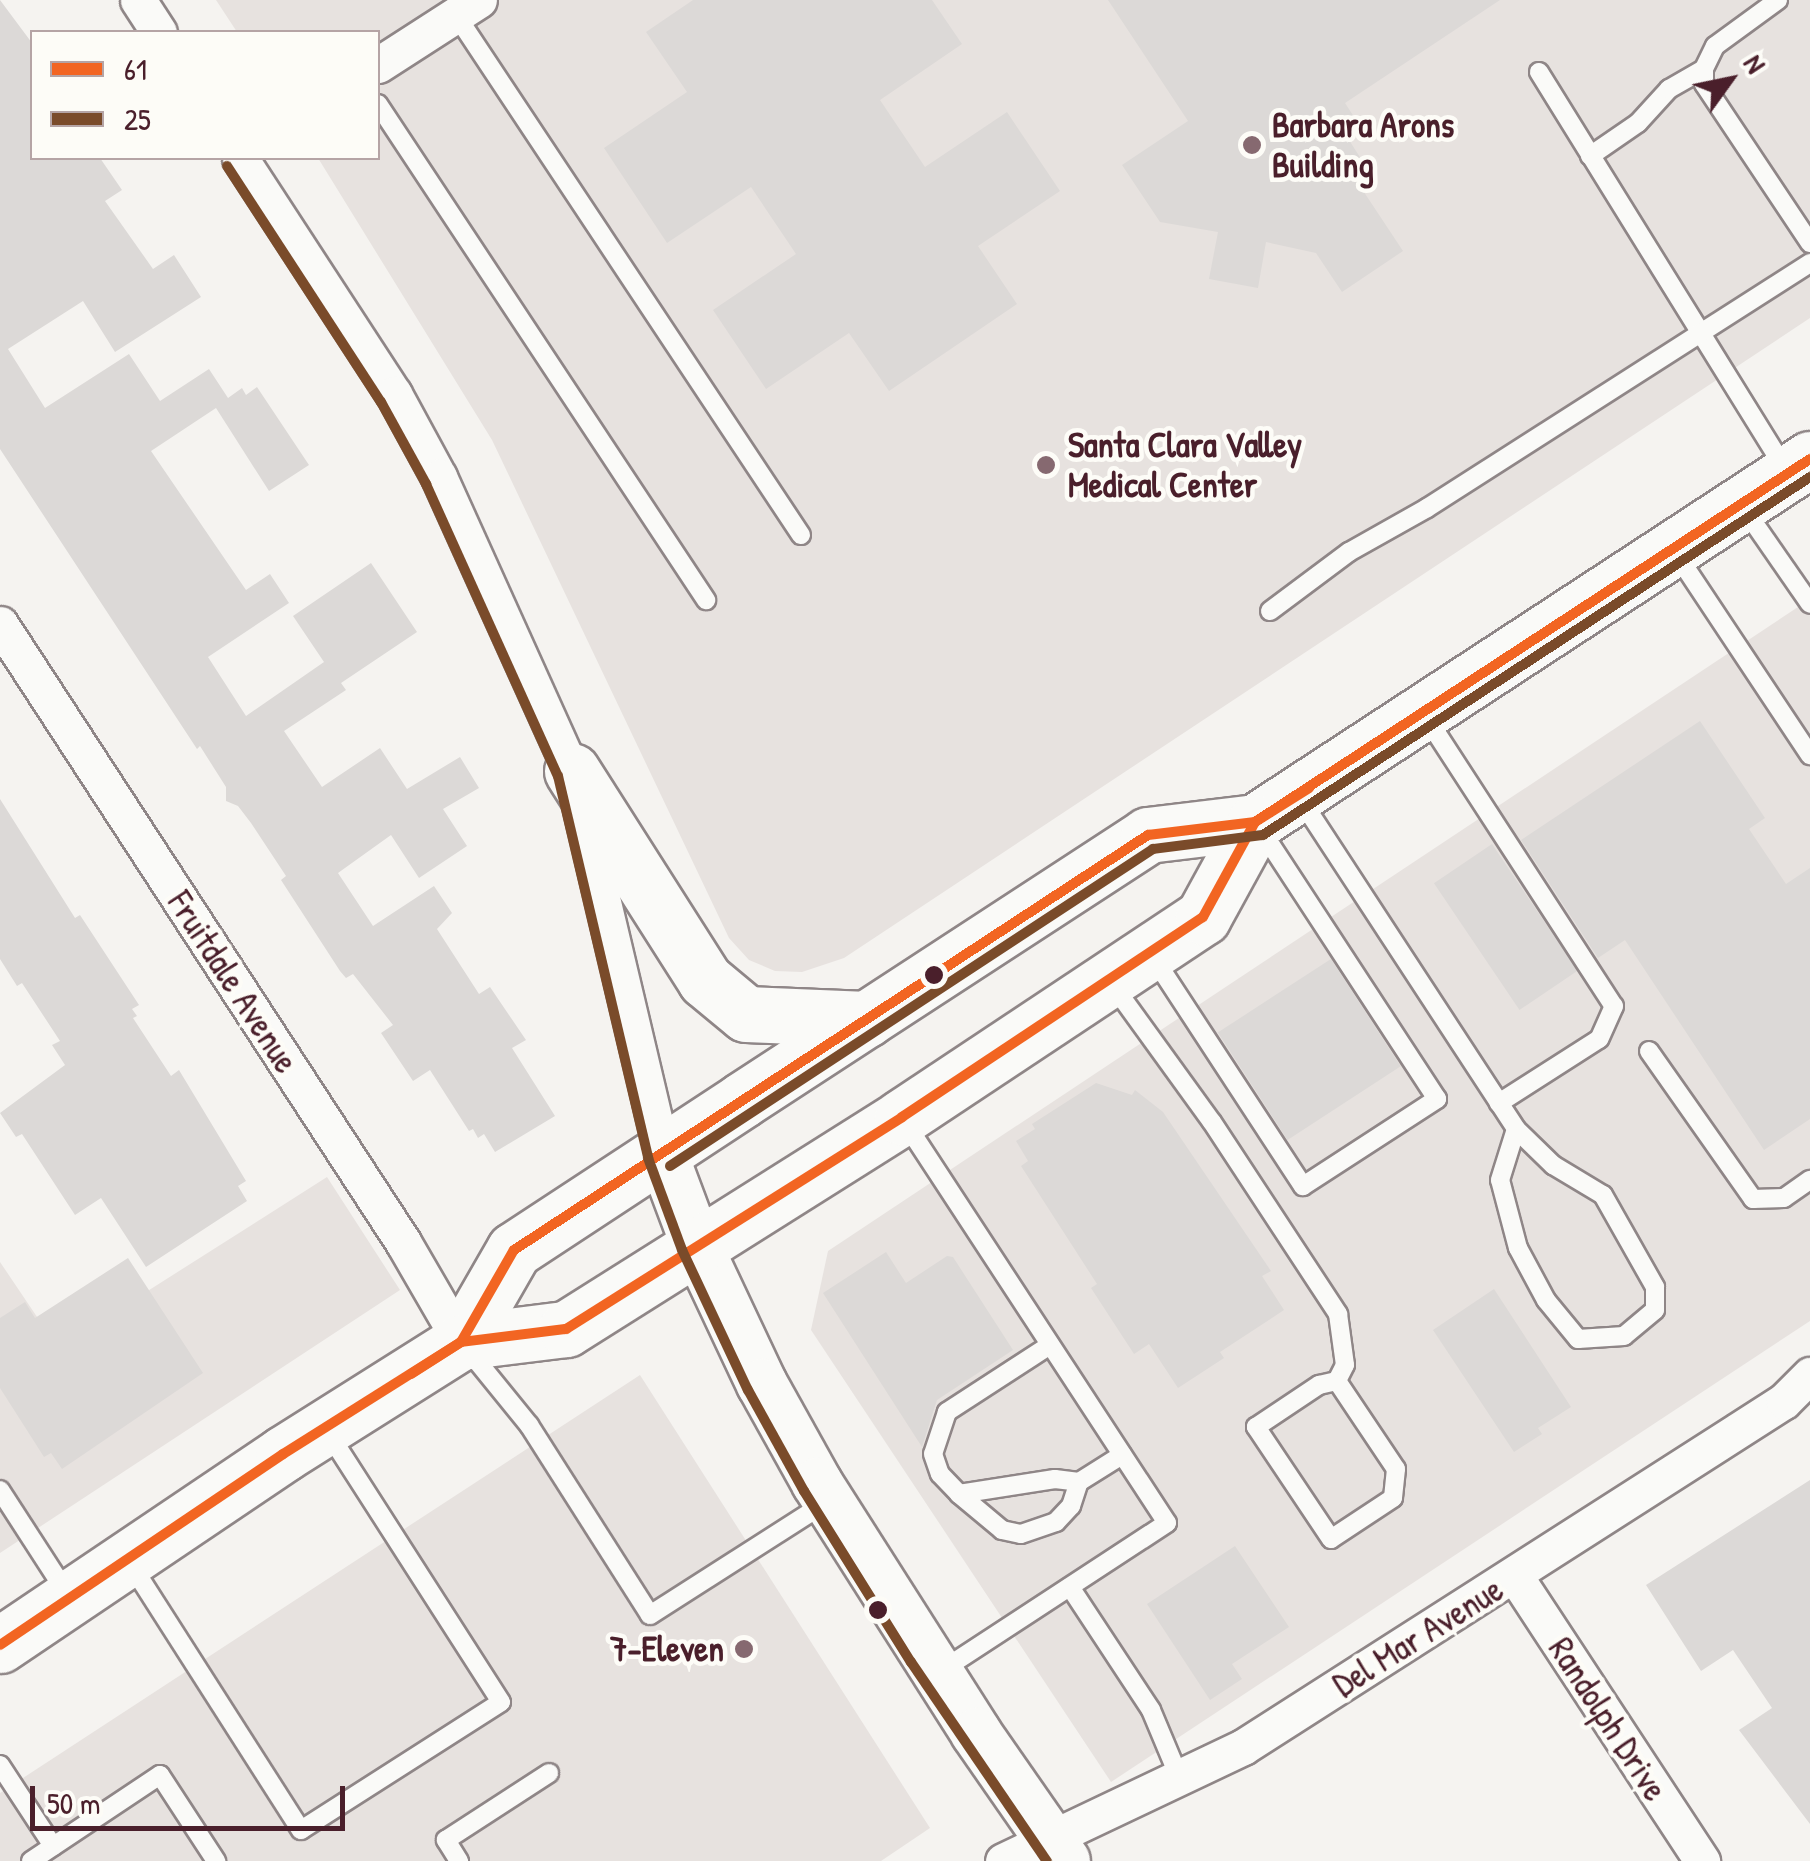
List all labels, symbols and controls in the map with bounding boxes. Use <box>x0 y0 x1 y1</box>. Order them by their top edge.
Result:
legend <box>30 30 380 160</box>
north arrow <box>1680 30 1780 130</box>
text: N <box>1735 47 1775 80</box>
text: 61 <box>124 49 147 89</box>
text: 25 <box>124 99 151 139</box>
place label: Barbara Arons Building <box>1272 104 1454 186</box>
marker: Barbara Arons Building <box>1241 134 1263 156</box>
place label: Santa Clara Valley Medical Center <box>1068 424 1302 506</box>
marker: Santa Clara Valley Medical Center <box>1033 452 1059 478</box>
street label: Fruitdale Avenue <box>159 883 307 1081</box>
unlabelled marker <box>924 965 944 985</box>
street label: Del Mar Avenue <box>1325 1568 1511 1706</box>
unlabelled marker <box>868 1600 888 1620</box>
place label: 7-Eleven <box>610 1628 724 1670</box>
street label: Randolph Drive <box>1540 1630 1676 1808</box>
marker: 7-Eleven <box>733 1638 755 1660</box>
scale bar <box>35 1766 350 1828</box>
text: 50 m <box>47 1783 100 1823</box>

